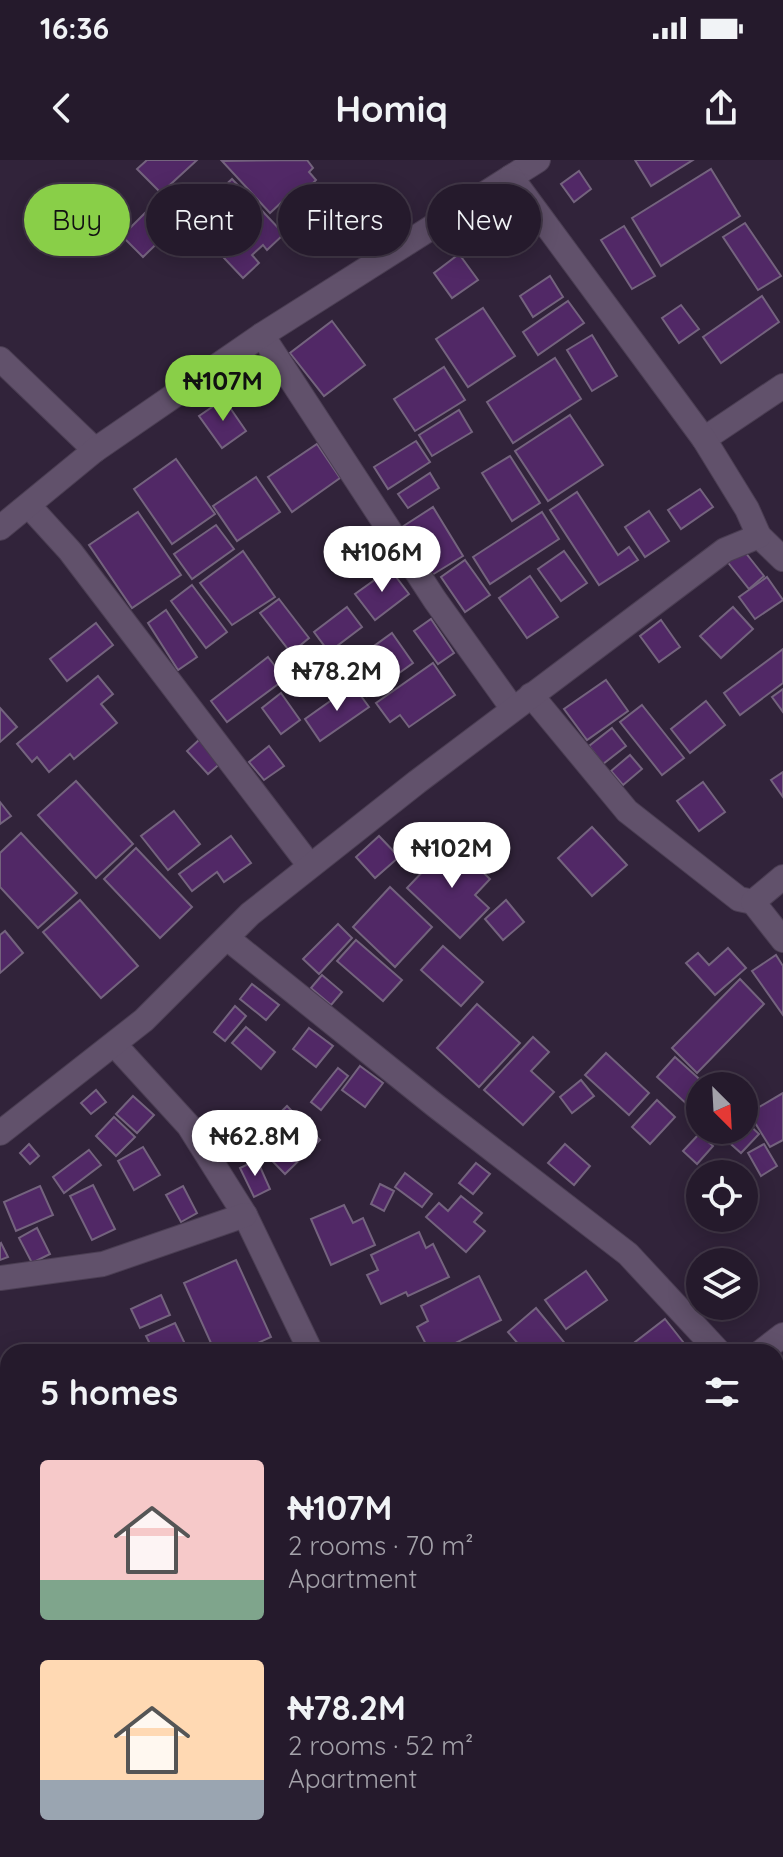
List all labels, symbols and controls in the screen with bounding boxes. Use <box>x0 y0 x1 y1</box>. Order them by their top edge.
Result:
text: 16:36 <box>40 9 109 47</box>
icon: back <box>40 86 84 130</box>
text: Homiq <box>335 86 448 131</box>
icon: share <box>699 86 743 130</box>
chip: Buy <box>24 184 130 256</box>
chip: Rent <box>146 184 262 256</box>
chip: Filters <box>278 184 411 256</box>
chip: New <box>427 184 541 256</box>
pin: ₦107M <box>167 355 279 423</box>
text: ₦107M <box>183 364 263 397</box>
pin: ₦106M <box>326 526 438 594</box>
text: ₦106M <box>342 535 422 568</box>
pin: ₦78.2M <box>272 645 402 713</box>
text: ₦78.2M <box>292 654 382 687</box>
pin: ₦102M <box>396 822 508 890</box>
text: ₦102M <box>411 831 493 864</box>
north arrow <box>686 1072 758 1144</box>
map controls <box>686 1072 758 1320</box>
pin: ₦62.8M <box>190 1110 320 1178</box>
text: ₦62.8M <box>210 1119 300 1152</box>
button: locate <box>686 1160 758 1232</box>
button: layers <box>686 1248 758 1320</box>
icon: filters <box>700 1370 744 1414</box>
text: 5 homes <box>40 1371 178 1414</box>
text: ₦107M <box>288 1486 392 1529</box>
icon: home <box>104 1492 200 1588</box>
text: 2 rooms · 70 m² <box>288 1529 473 1562</box>
text: Apartment <box>288 1562 417 1595</box>
text: ₦78.2M <box>288 1686 406 1729</box>
icon: home <box>104 1692 200 1788</box>
text: 2 rooms · 52 m² <box>288 1729 473 1762</box>
text: Apartment <box>288 1762 417 1795</box>

